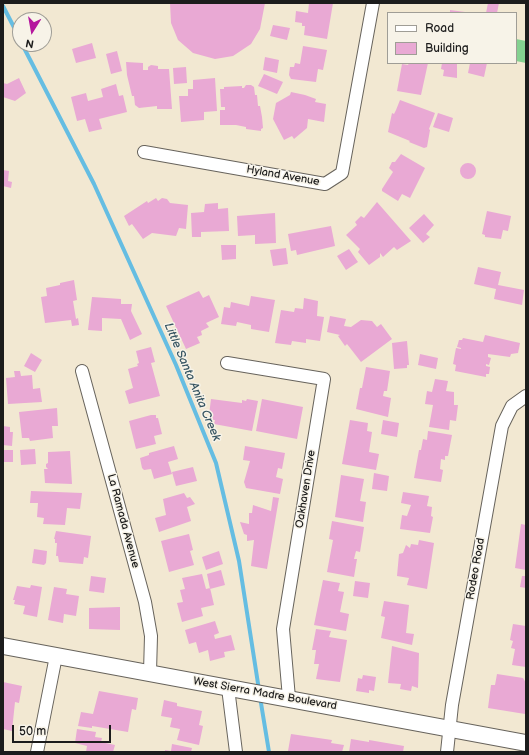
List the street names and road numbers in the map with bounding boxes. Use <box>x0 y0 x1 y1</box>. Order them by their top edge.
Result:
street label: Hyland Avenue <box>245 163 321 189</box>
street label: Oakhaven Drive <box>293 449 319 529</box>
street label: La Ramada Avenue <box>104 472 142 570</box>
street label: Rodeo Road <box>464 537 488 601</box>
street label: West Sierra Madre Boulevard <box>192 675 338 713</box>

